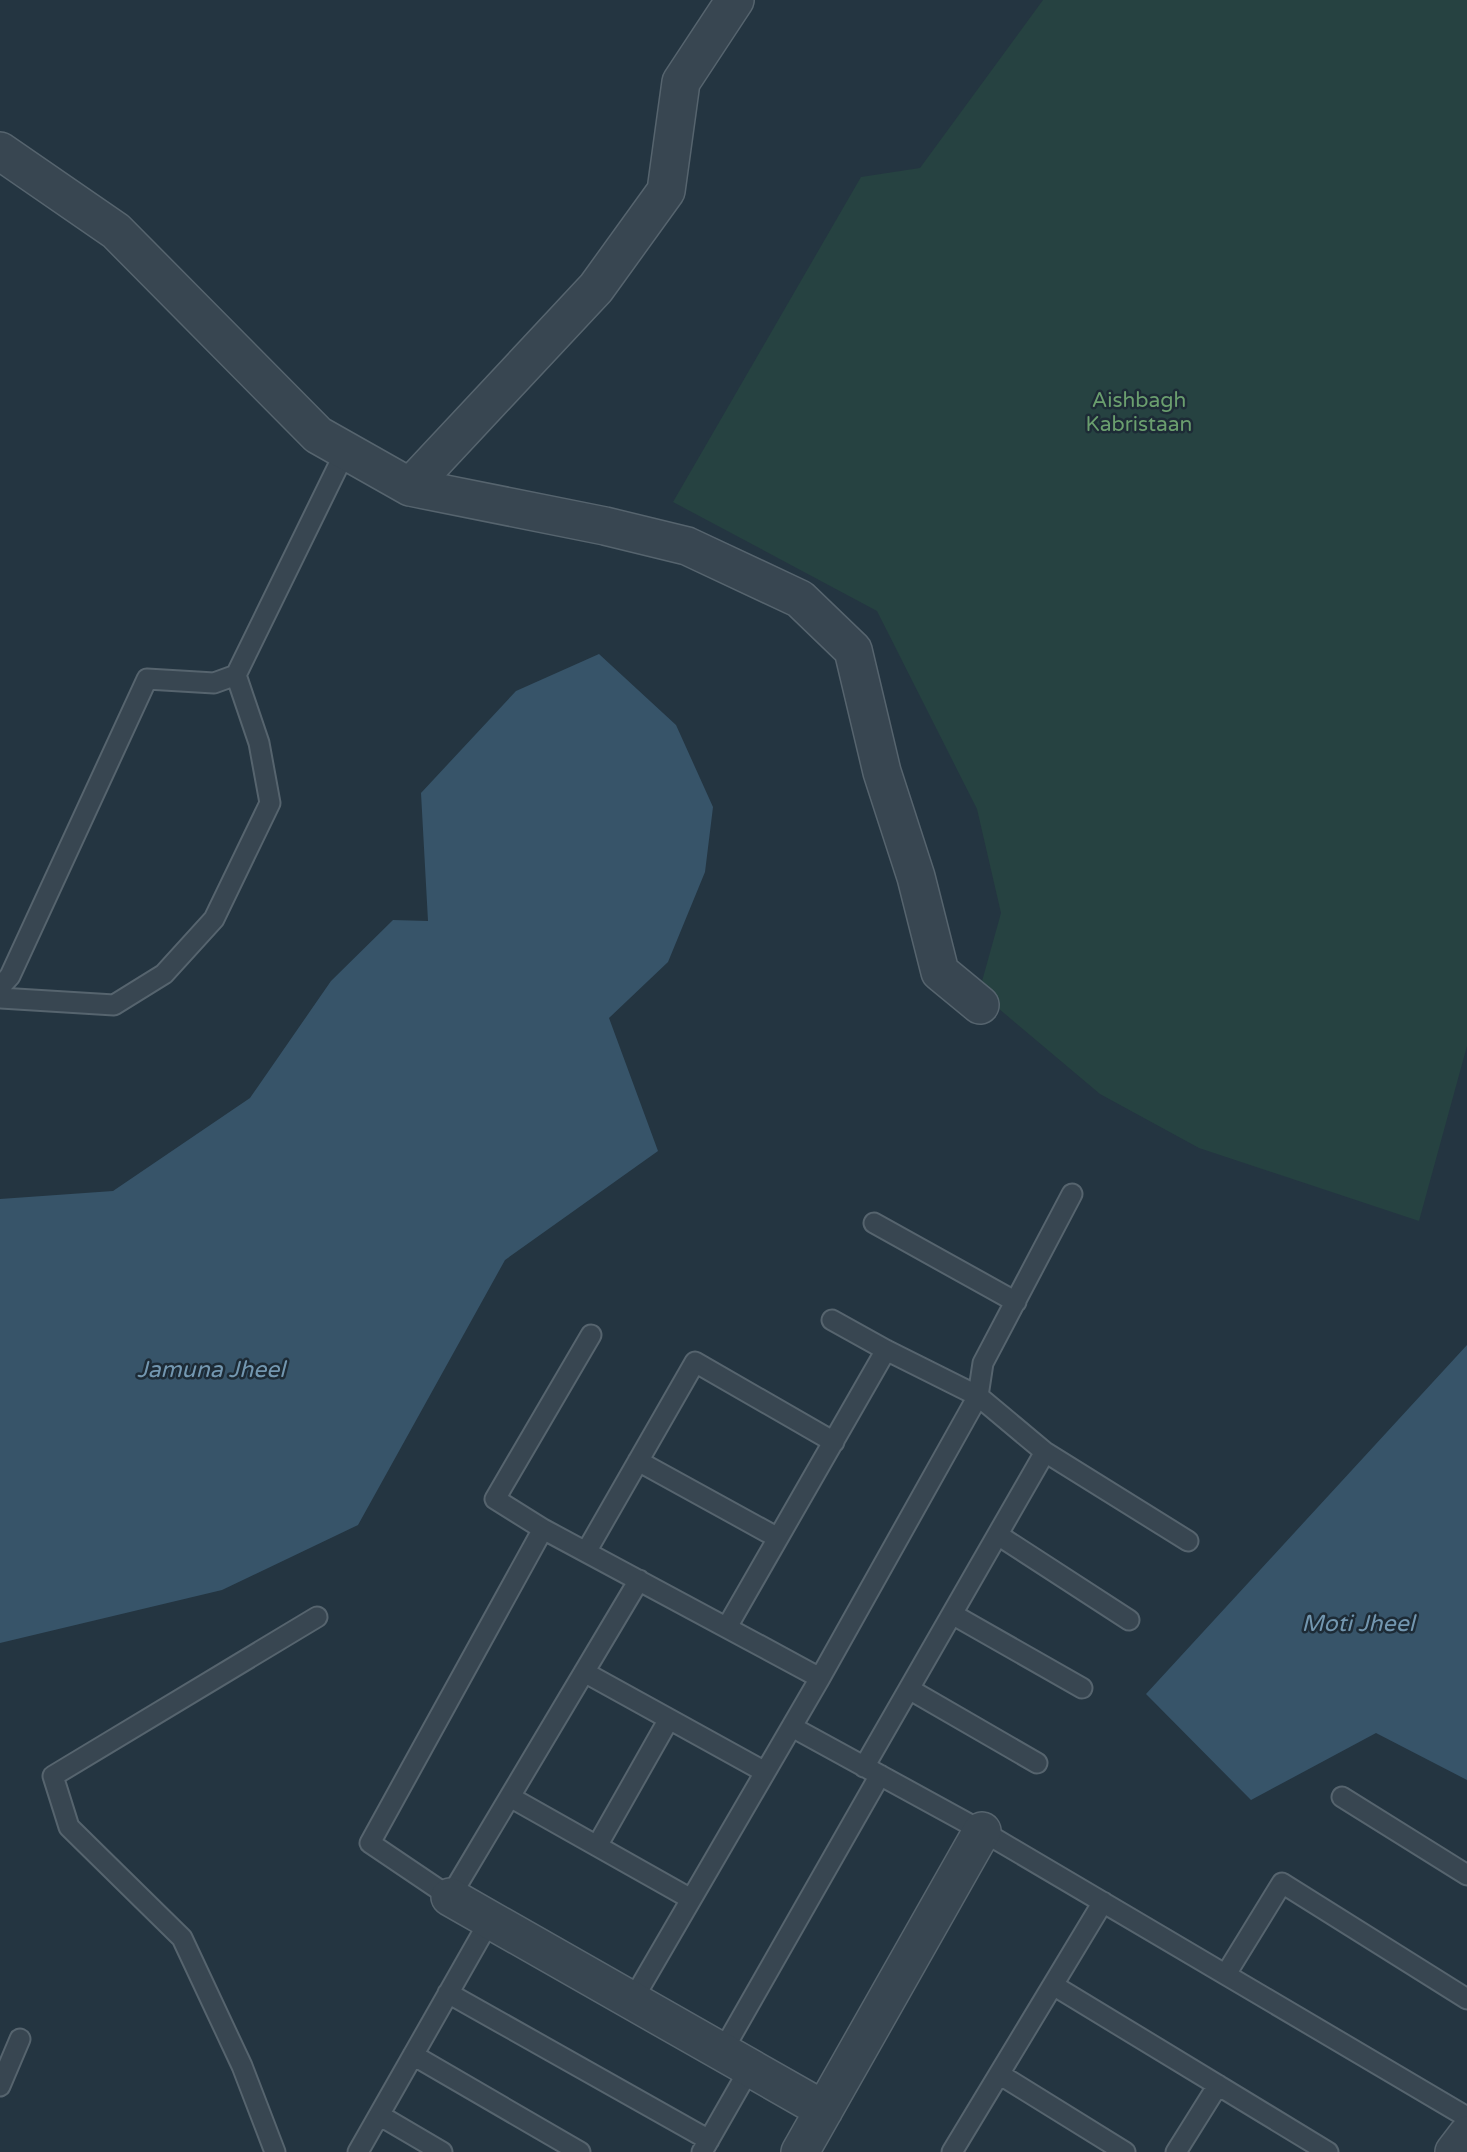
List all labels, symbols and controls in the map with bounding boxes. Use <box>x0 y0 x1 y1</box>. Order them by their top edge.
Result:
park label: Aishbagh Kabristaan <box>1086 388 1192 437</box>
water label: Jamuna Jheel <box>137 1356 287 1384</box>
water label: Moti Jheel <box>1302 1610 1417 1638</box>

